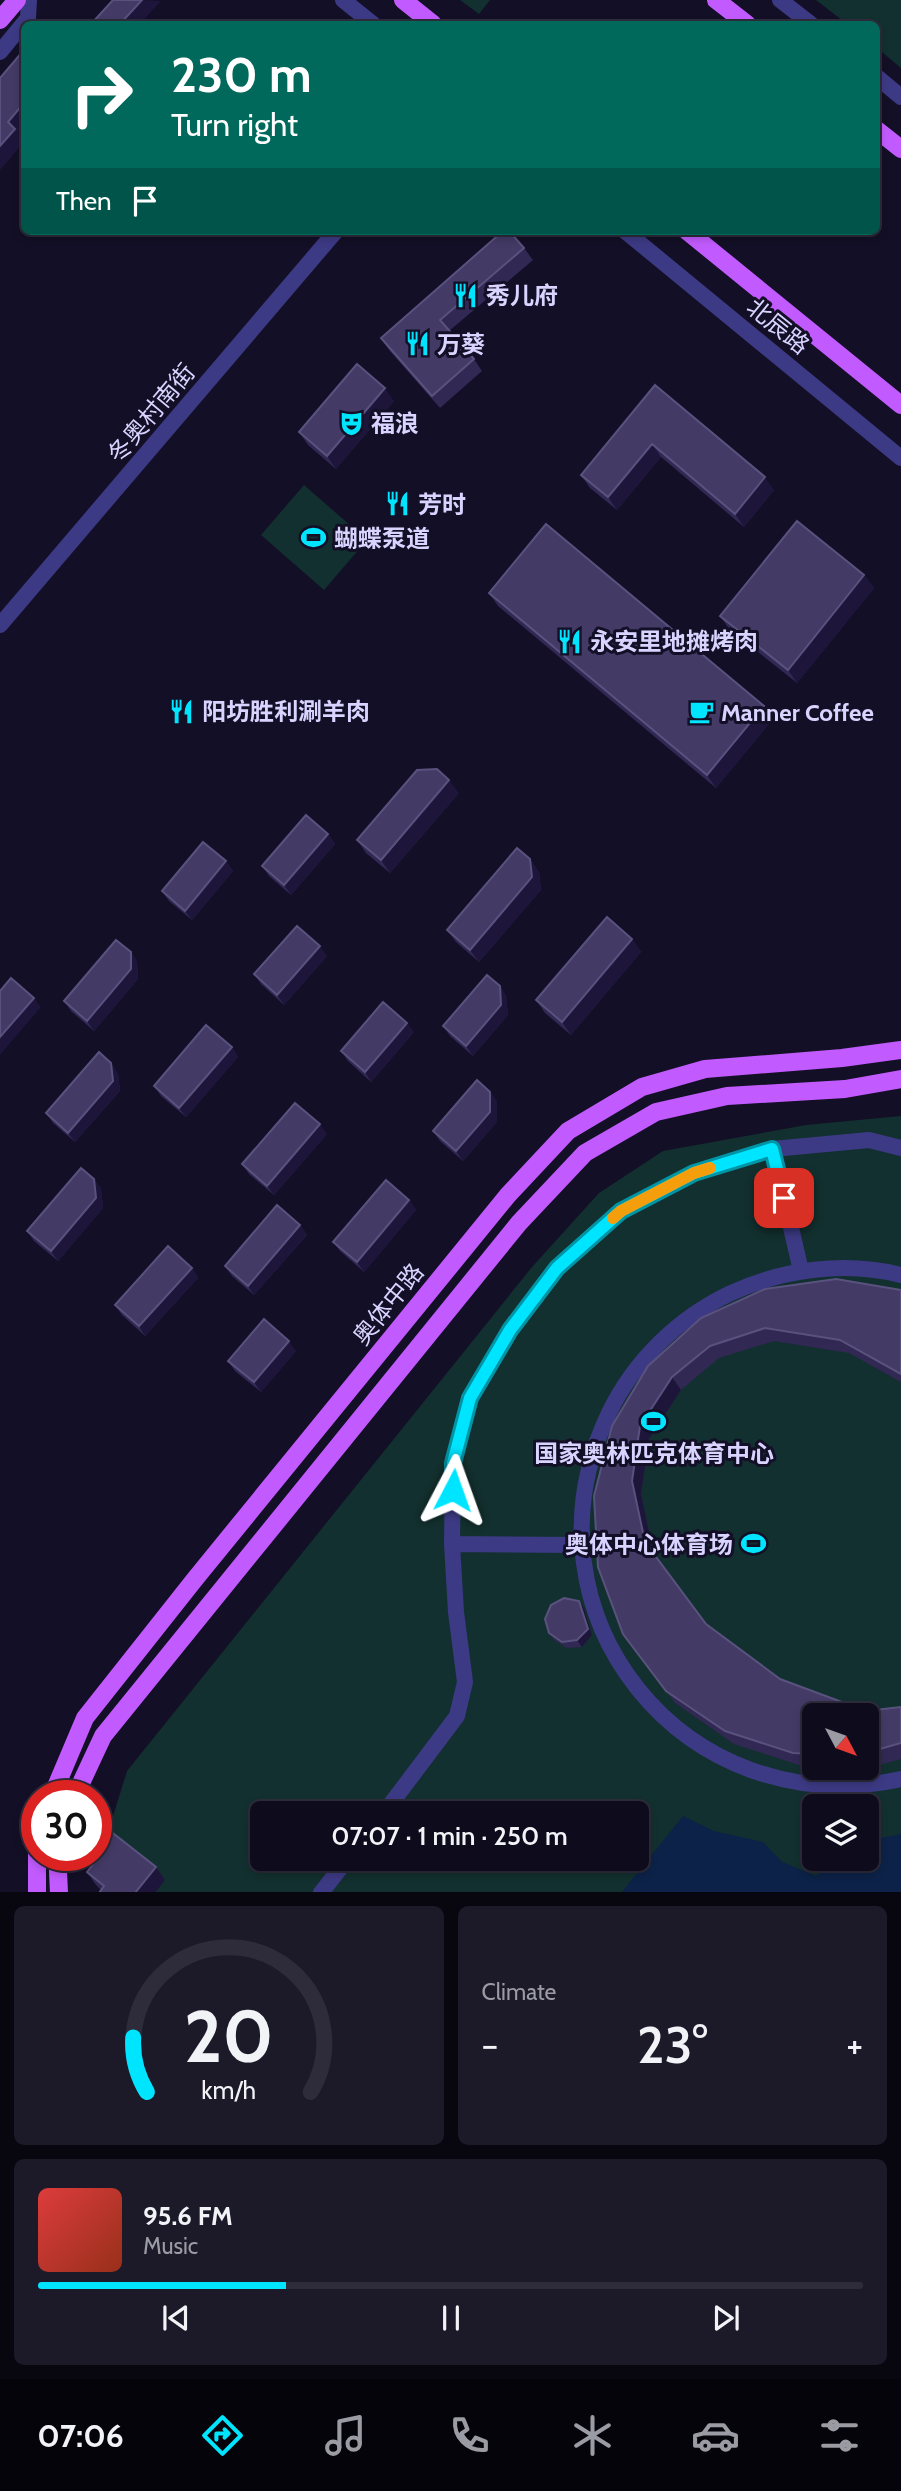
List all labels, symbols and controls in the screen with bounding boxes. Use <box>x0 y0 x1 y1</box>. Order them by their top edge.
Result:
text: 230 m <box>171 45 312 104</box>
icon: right <box>56 49 147 140</box>
text: Turn right <box>171 105 298 144</box>
icon: arrive <box>126 182 164 220</box>
text: Then <box>56 185 112 217</box>
restaurant icon: 秀儿府 <box>452 281 480 309</box>
place label: 秀儿府 <box>486 281 558 310</box>
street label: 北辰路 <box>741 292 815 360</box>
restaurant icon: 万葵 <box>403 330 431 358</box>
place label: 万葵 <box>437 330 485 359</box>
street label: 冬奥村南街 <box>101 358 201 468</box>
theatre icon: 福浪 <box>337 409 365 437</box>
place label: 福浪 <box>371 409 419 438</box>
restaurant icon: 芳时 <box>384 490 412 518</box>
place label: 芳时 <box>418 490 466 519</box>
sports icon: 蝴蝶泵道 <box>300 524 328 552</box>
place label: 蝴蝶泵道 <box>334 524 430 553</box>
restaurant icon: 永安里地摊烤肉 <box>556 627 584 655</box>
place label: 永安里地摊烤肉 <box>590 627 758 656</box>
restaurant icon: 阳坊胜利涮羊肉 <box>168 697 196 725</box>
place label: 阳坊胜利涮羊肉 <box>202 697 370 726</box>
cafe icon: Manner Coffee <box>687 698 715 726</box>
place label: Manner Coffee <box>721 698 874 727</box>
pin <box>754 1168 814 1228</box>
icon: arrive <box>765 1179 803 1217</box>
street label: 奥体中路 <box>347 1258 429 1350</box>
sports icon: 国家奥林匹克体育中心 <box>640 1408 668 1436</box>
place label: 国家奥林匹克体育中心 <box>534 1439 774 1468</box>
position arrow <box>416 1453 490 1527</box>
place label: 奥体中心体育场 <box>565 1530 733 1559</box>
sports icon: 奥体中心体育场 <box>739 1530 767 1558</box>
north arrow <box>802 1703 878 1780</box>
map controls <box>802 1703 879 1871</box>
speed limit sign: 30 <box>21 1780 112 1871</box>
button: layers <box>802 1794 879 1871</box>
text: 07:07 · 1 min · 250 m <box>331 1820 568 1852</box>
text: Climate <box>482 1978 556 2006</box>
text: 20 <box>184 1992 274 2080</box>
text: 23° <box>637 2013 708 2076</box>
text: − <box>482 2021 498 2068</box>
text: + <box>846 2021 863 2068</box>
text: km/h <box>201 2074 256 2104</box>
text: 95.6 FM <box>143 2200 233 2232</box>
text: Music <box>143 2232 198 2260</box>
icon: previous <box>157 2299 195 2337</box>
icon: pause <box>432 2299 470 2337</box>
icon: next <box>707 2299 745 2337</box>
icon: directions <box>198 2411 247 2460</box>
icon: music <box>321 2411 370 2460</box>
icon: phone <box>445 2411 494 2460</box>
icon: climate <box>568 2411 617 2460</box>
icon: car <box>691 2411 740 2460</box>
icon: filters <box>815 2411 864 2460</box>
text: 07:06 <box>37 2416 124 2455</box>

